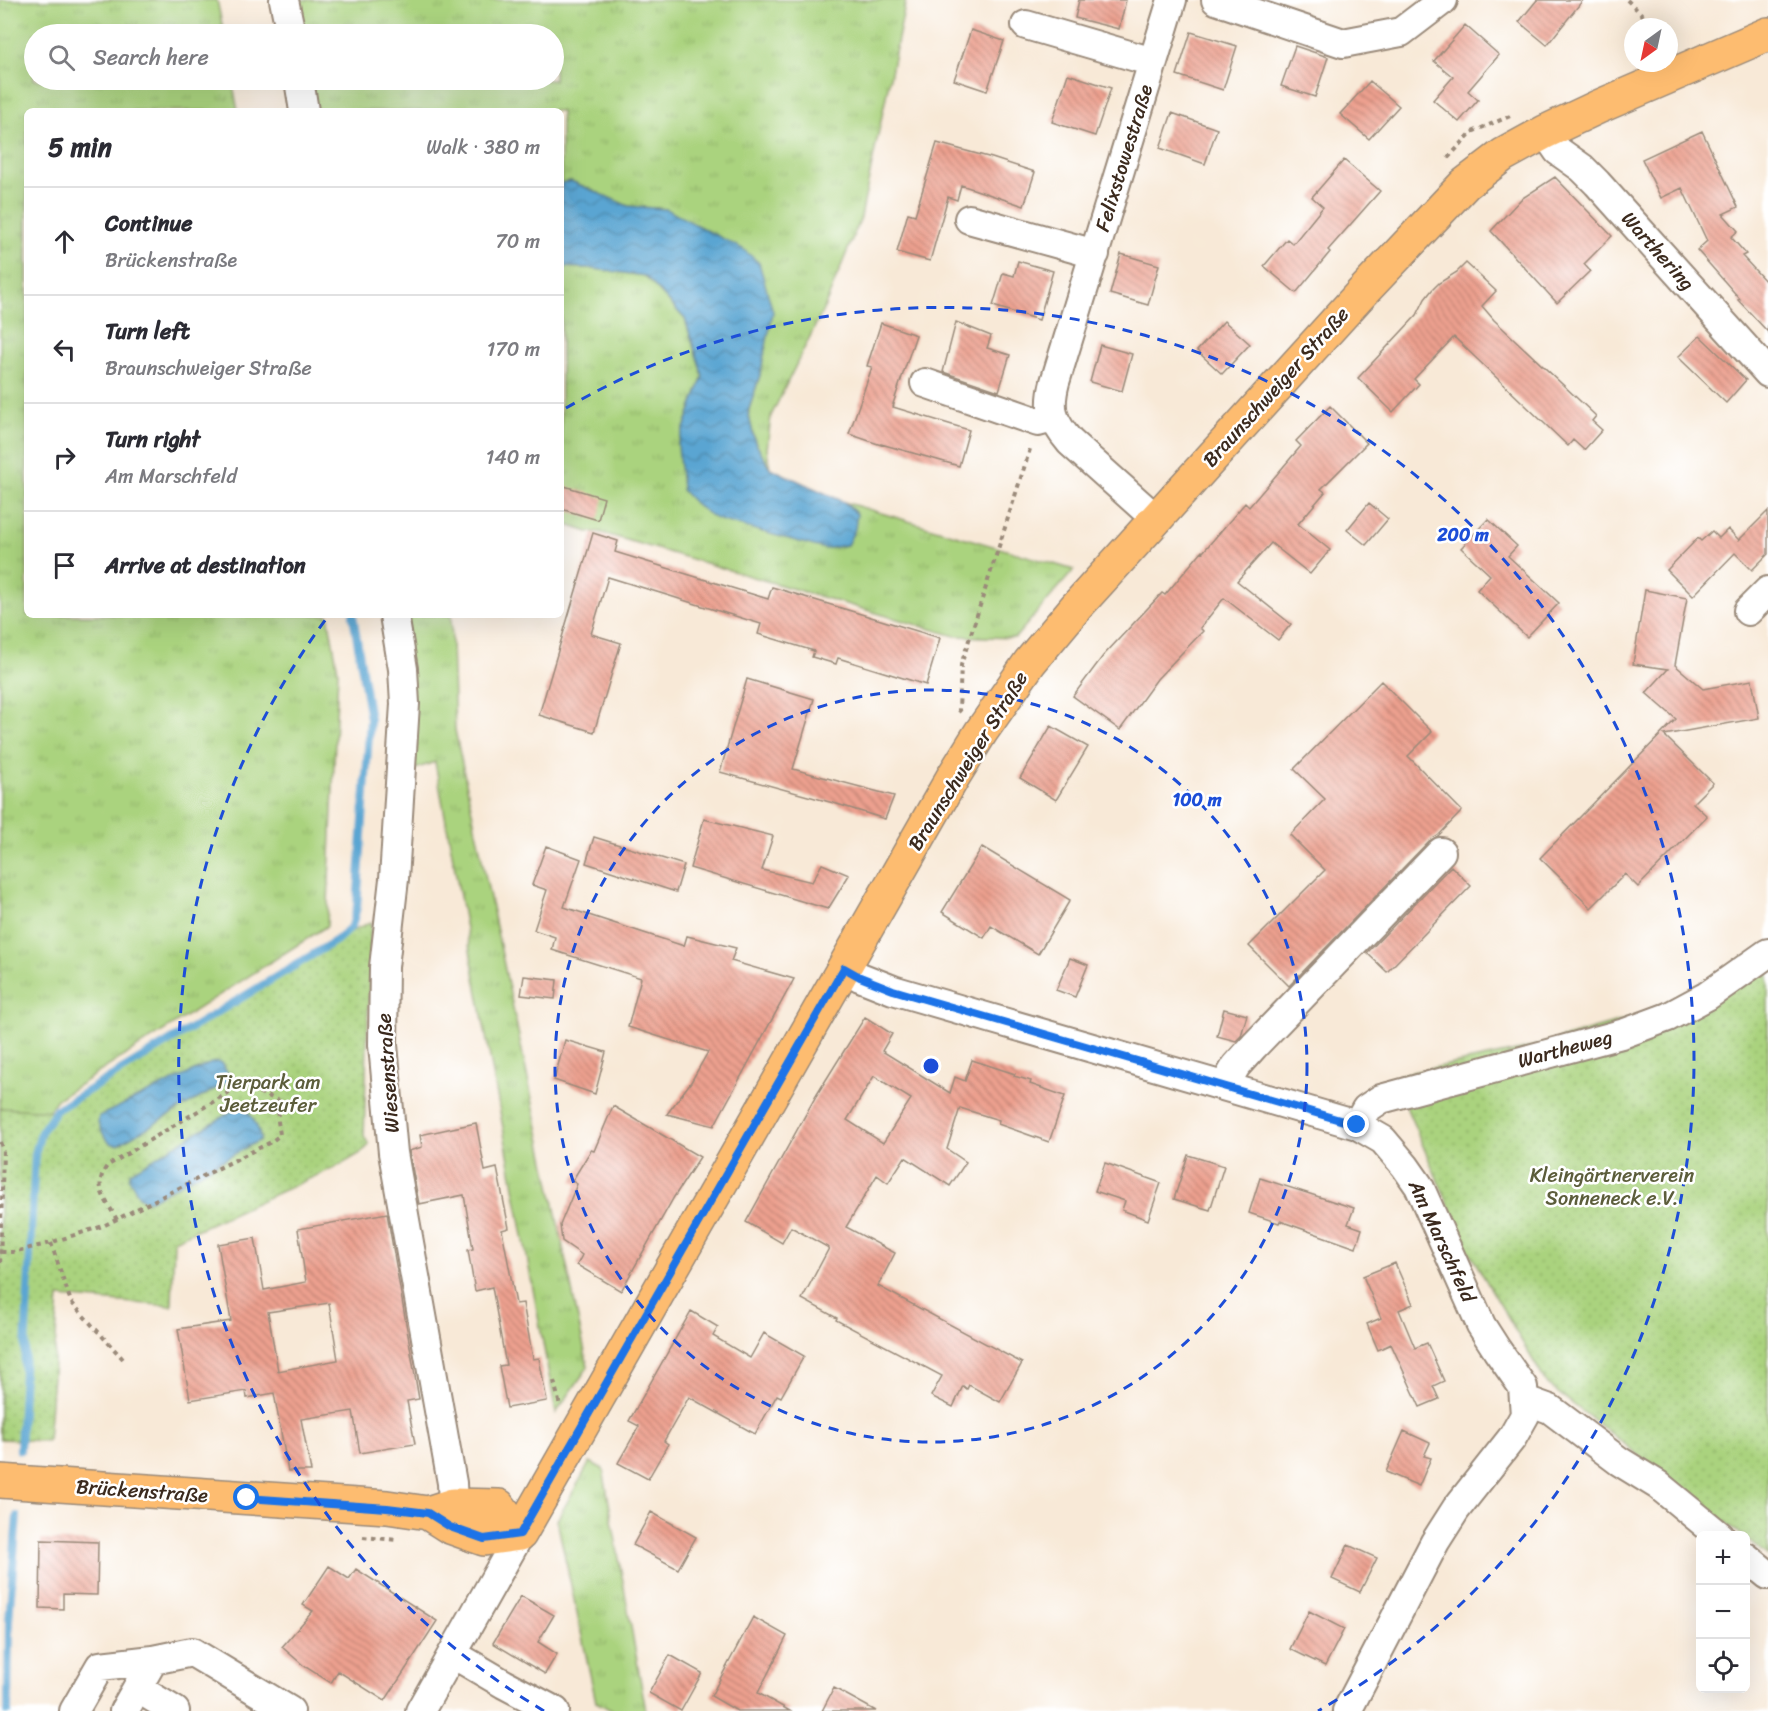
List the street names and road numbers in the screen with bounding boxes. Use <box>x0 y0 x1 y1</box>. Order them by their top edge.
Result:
street label: Felixstowestraße <box>1085 80 1163 236</box>
street label: Warthering <box>1612 203 1704 299</box>
street label: Braunschweiger Straße <box>1194 298 1358 476</box>
street label: Braunschweiger Straße <box>898 664 1038 858</box>
street label: Wiesenstraße <box>366 1012 410 1134</box>
street label: Wartheweg <box>1514 1020 1616 1078</box>
street label: Am Marschfeld <box>1398 1173 1486 1310</box>
street label: Brückenstraße <box>75 1469 209 1513</box>

